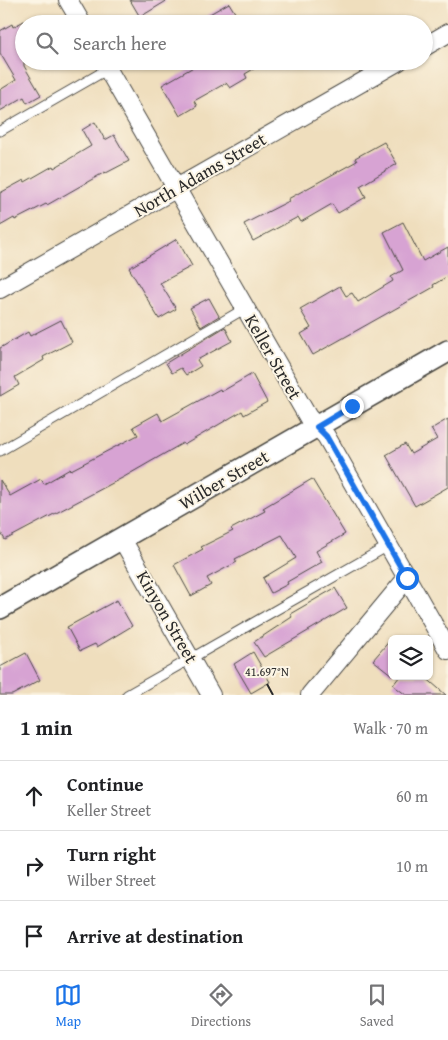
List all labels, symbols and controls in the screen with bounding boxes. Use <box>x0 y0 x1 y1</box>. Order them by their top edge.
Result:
search box <box>15 15 433 70</box>
icon: search <box>33 29 61 57</box>
text: Search here <box>73 29 167 57</box>
street label: North Adams Street <box>128 125 272 224</box>
street label: Keller Street <box>238 309 309 405</box>
route end <box>341 395 364 418</box>
street label: Wilber Street <box>174 443 274 516</box>
street label: Kinyon Street <box>130 565 205 669</box>
route start <box>396 567 419 590</box>
map controls <box>388 635 433 680</box>
button: layers <box>388 635 433 680</box>
text: 41.697°N <box>245 663 289 680</box>
text: 1 min <box>20 712 72 743</box>
text: Walk · 70 m <box>353 716 428 740</box>
text: Continue <box>67 770 144 798</box>
icon: ahead <box>20 782 48 810</box>
text: 60 m <box>396 784 428 808</box>
text: Keller Street <box>67 798 151 822</box>
text: Turn right <box>67 840 156 868</box>
icon: right <box>20 852 48 880</box>
text: 10 m <box>396 854 428 878</box>
text: Wilber Street <box>67 868 156 892</box>
icon: arrive <box>20 922 48 950</box>
text: Arrive at destination <box>67 922 243 950</box>
tab: Map <box>54 981 82 1031</box>
tab: Directions <box>191 981 251 1031</box>
tab: Saved <box>360 981 394 1031</box>

